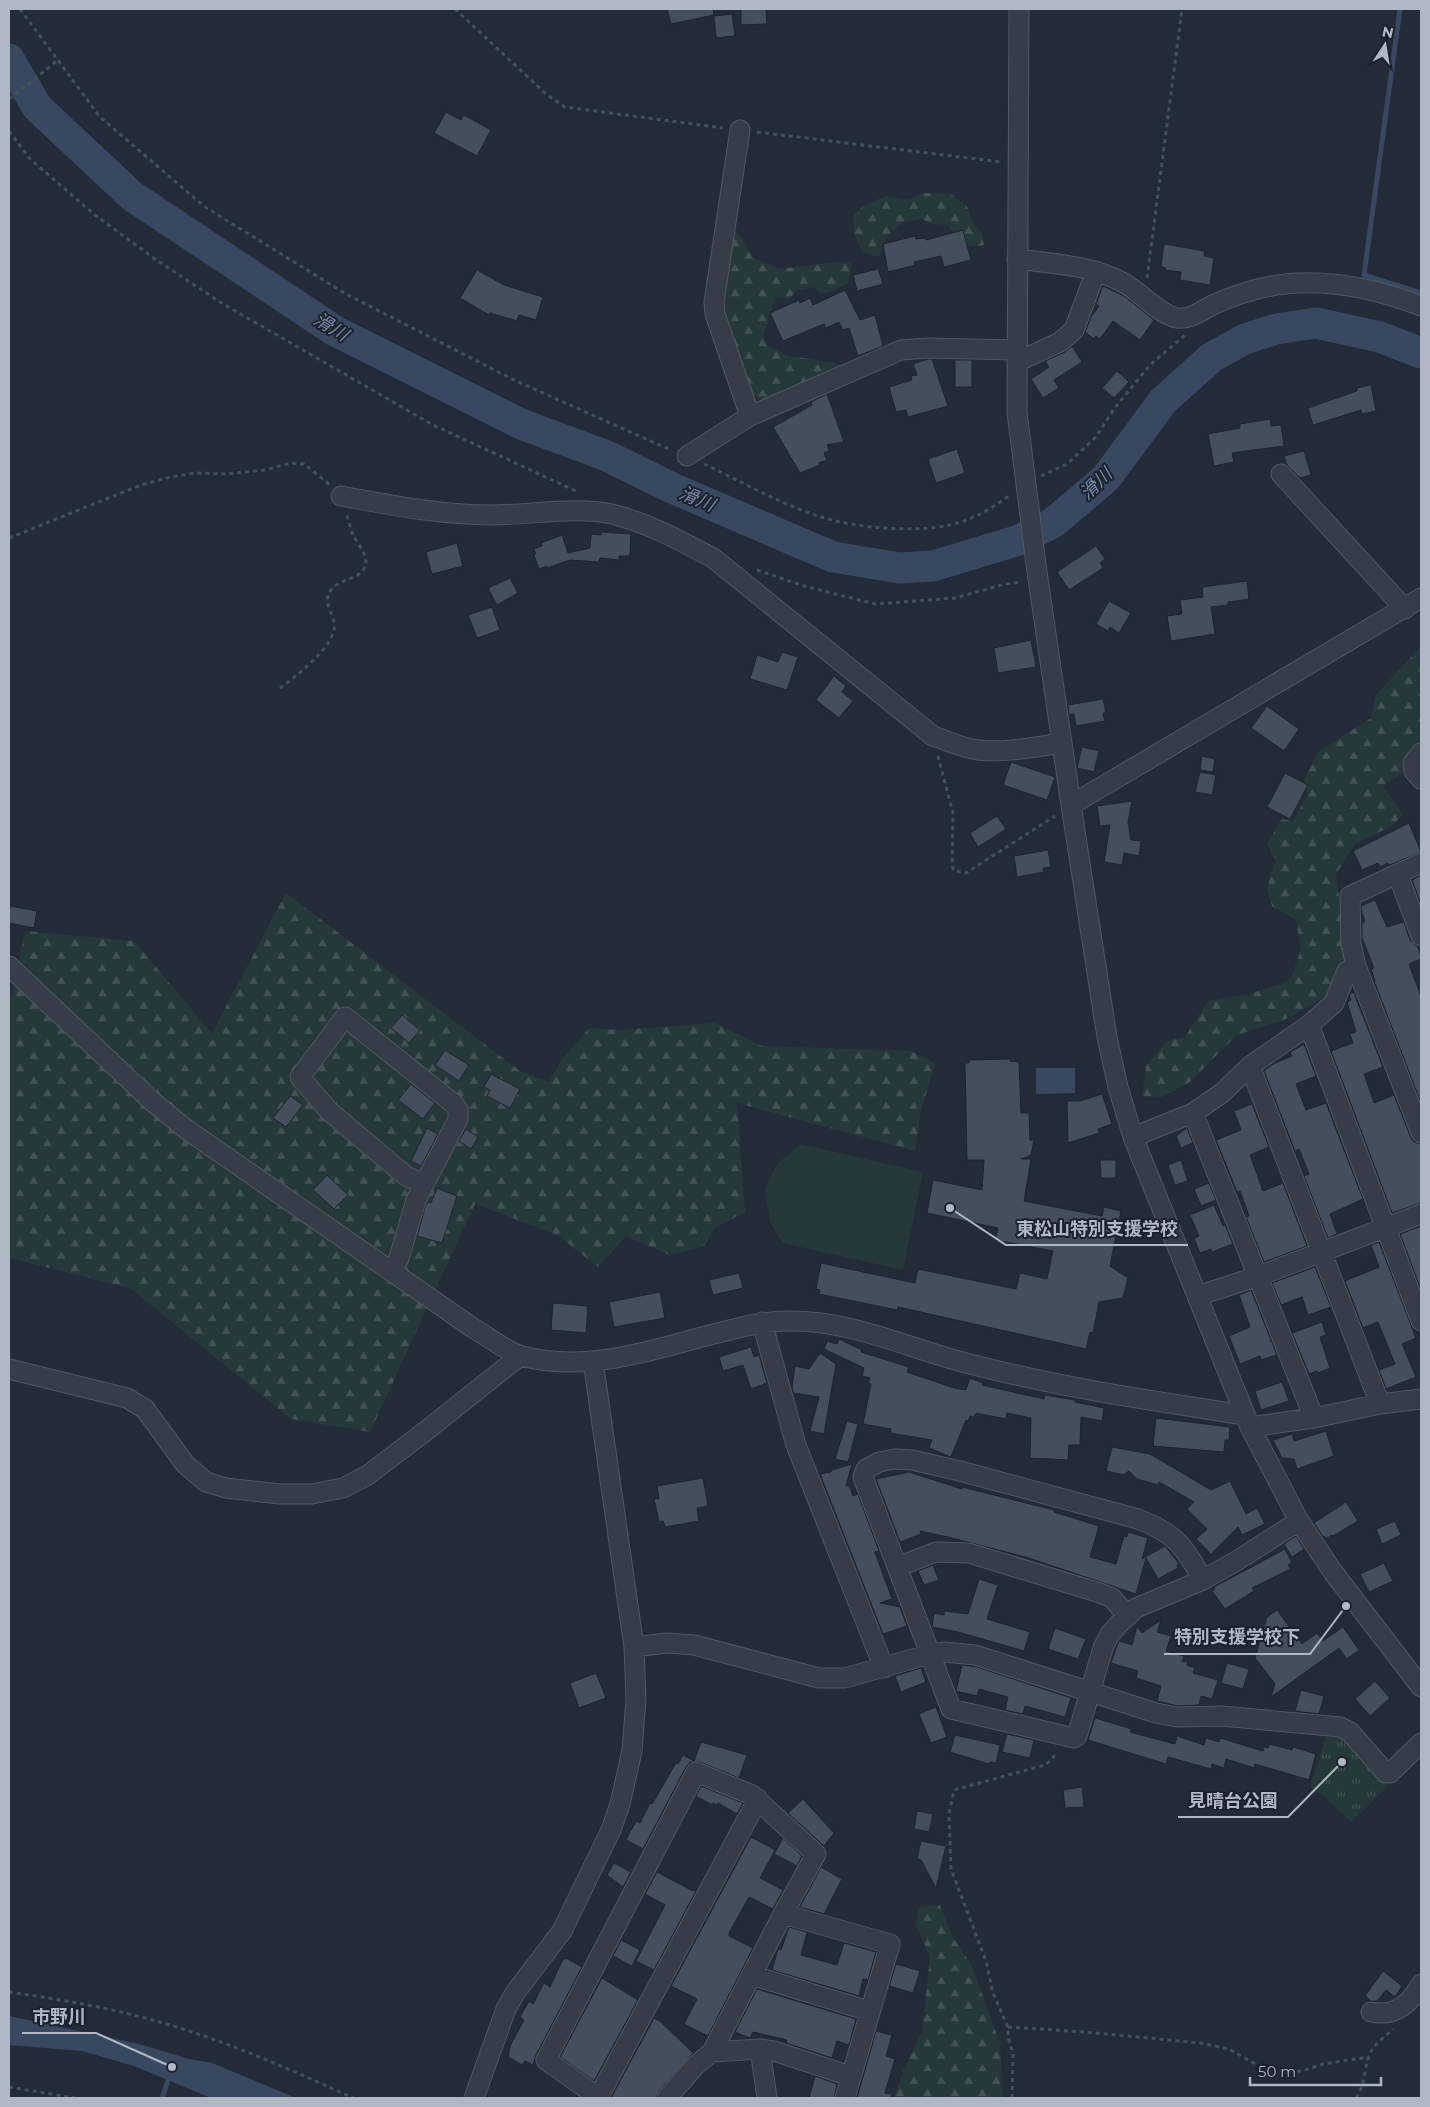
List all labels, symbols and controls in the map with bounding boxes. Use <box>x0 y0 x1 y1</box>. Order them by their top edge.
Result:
north arrow <box>1360 20 1410 70</box>
text: N <box>1380 22 1395 42</box>
water label: 滑川 <box>310 308 354 347</box>
water label: 滑川 <box>1075 462 1118 504</box>
water label: 滑川 <box>676 482 720 517</box>
callout: 東松山特別支援学校 <box>1006 1212 1188 1245</box>
text: 東松山特別支援学校 <box>1016 1218 1178 1240</box>
callout: 特別支援学校下 <box>1164 1621 1310 1654</box>
text: 特別支援学校下 <box>1174 1626 1300 1648</box>
callout: 見晴台公園 <box>1178 1784 1288 1817</box>
text: 見晴台公園 <box>1188 1790 1278 1812</box>
callout: 市野川 <box>22 2000 96 2033</box>
text: 市野川 <box>32 2006 86 2028</box>
scale bar <box>1250 2054 1381 2086</box>
text: 50 m <box>1258 2062 1296 2081</box>

